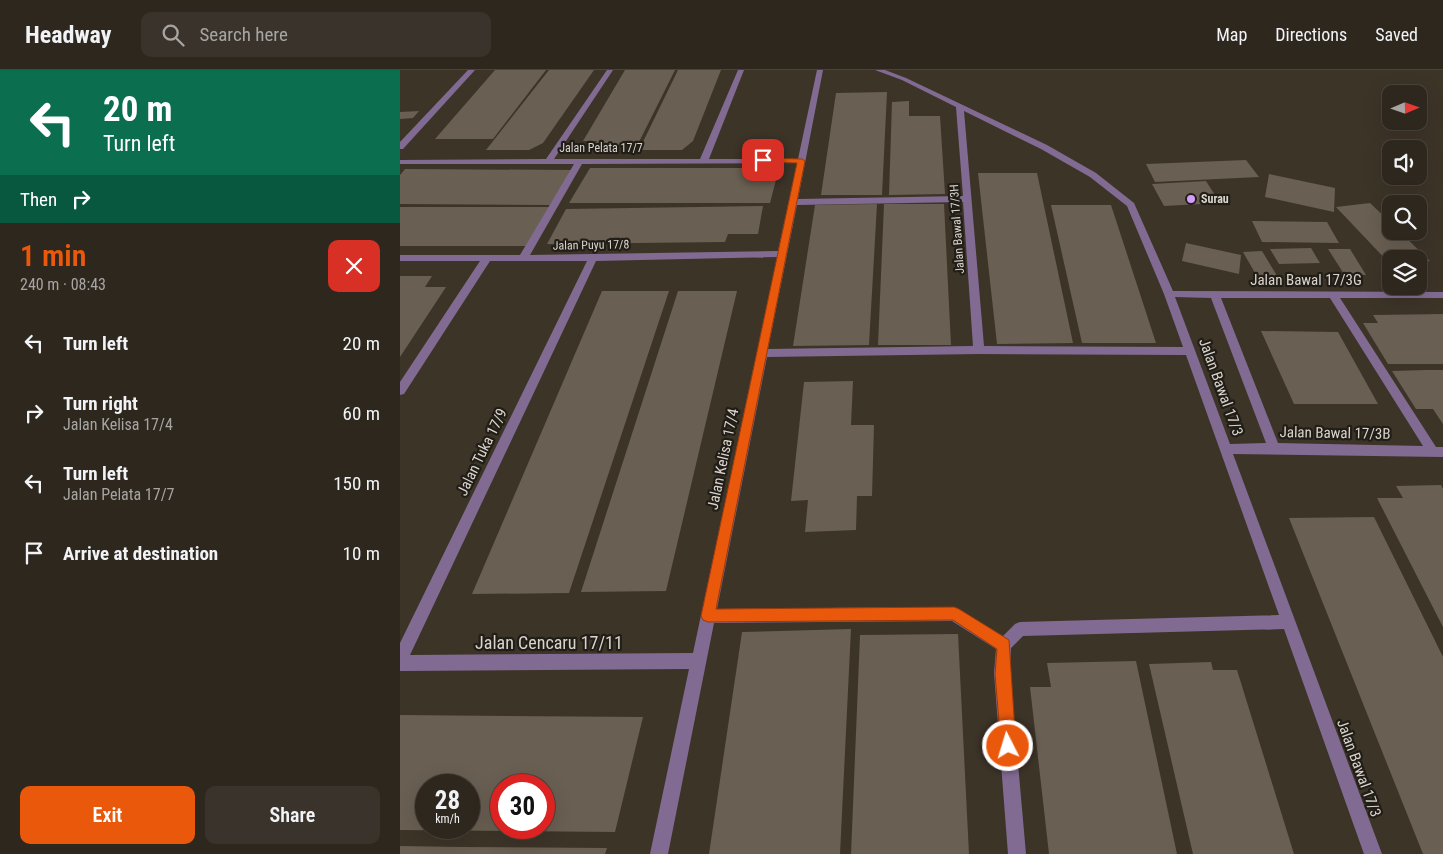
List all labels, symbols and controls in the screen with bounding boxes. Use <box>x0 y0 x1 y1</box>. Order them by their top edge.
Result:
search box <box>141 12 491 57</box>
text: Headway <box>25 21 111 49</box>
icon: search <box>159 21 187 49</box>
text: Search here <box>199 23 288 46</box>
text: Map <box>1216 24 1247 45</box>
text: Directions <box>1275 24 1347 45</box>
text: Saved <box>1375 24 1418 45</box>
north arrow <box>1382 85 1428 130</box>
map controls <box>1382 85 1427 295</box>
text: 20 m <box>103 89 172 130</box>
icon: left <box>20 90 85 155</box>
text: Turn left <box>103 131 175 156</box>
pin <box>742 139 784 181</box>
button: sound <box>1382 140 1427 185</box>
street label: Jalan Pelata 17/7 <box>559 141 643 155</box>
icon: arrive <box>749 146 777 174</box>
street label: Jalan Bawal 17/3H <box>947 184 967 274</box>
icon: right <box>67 185 95 213</box>
text: Then <box>20 188 57 211</box>
place label: Surau <box>1201 192 1229 206</box>
marker: Surau <box>1185 193 1197 205</box>
button: search <box>1382 195 1427 240</box>
street label: Jalan Puyu 17/8 <box>552 237 630 253</box>
text: 1 min <box>20 238 86 273</box>
button: close <box>328 240 380 292</box>
button: layers <box>1382 250 1427 295</box>
street label: Jalan Bawal 17/3G <box>1250 271 1362 289</box>
text: 240 m · 08:43 <box>20 275 106 294</box>
icon: left <box>20 329 48 357</box>
text: Turn left <box>63 332 128 355</box>
text: 20 m <box>343 332 380 355</box>
street label: Jalan Bawal 17/3 <box>1195 336 1247 438</box>
text: Turn right <box>63 392 138 415</box>
icon: right <box>20 399 48 427</box>
text: 60 m <box>343 402 380 425</box>
street label: Jalan Tuka 17/9 <box>453 405 511 499</box>
street label: Jalan Kelisa 17/4 <box>703 407 743 511</box>
text: Jalan Kelisa 17/4 <box>63 415 173 434</box>
street label: Jalan Bawal 17/3B <box>1279 423 1391 443</box>
text: Turn left <box>63 462 128 485</box>
icon: left <box>20 469 48 497</box>
text: 150 m <box>333 472 380 495</box>
text: Jalan Pelata 17/7 <box>63 485 174 504</box>
icon: arrive <box>20 539 48 567</box>
text: Arrive at destination <box>63 542 218 565</box>
text: 10 m <box>343 542 380 565</box>
street label: Jalan Cencaru 17/11 <box>475 632 623 653</box>
street label: Jalan Bawal 17/3 <box>1333 717 1385 819</box>
position arrow <box>981 719 1033 771</box>
speed limit sign: 30 <box>490 774 555 839</box>
button: Exit <box>20 786 195 844</box>
button: Share <box>205 786 380 844</box>
text: 28 <box>435 786 460 815</box>
text: km/h <box>435 812 460 826</box>

